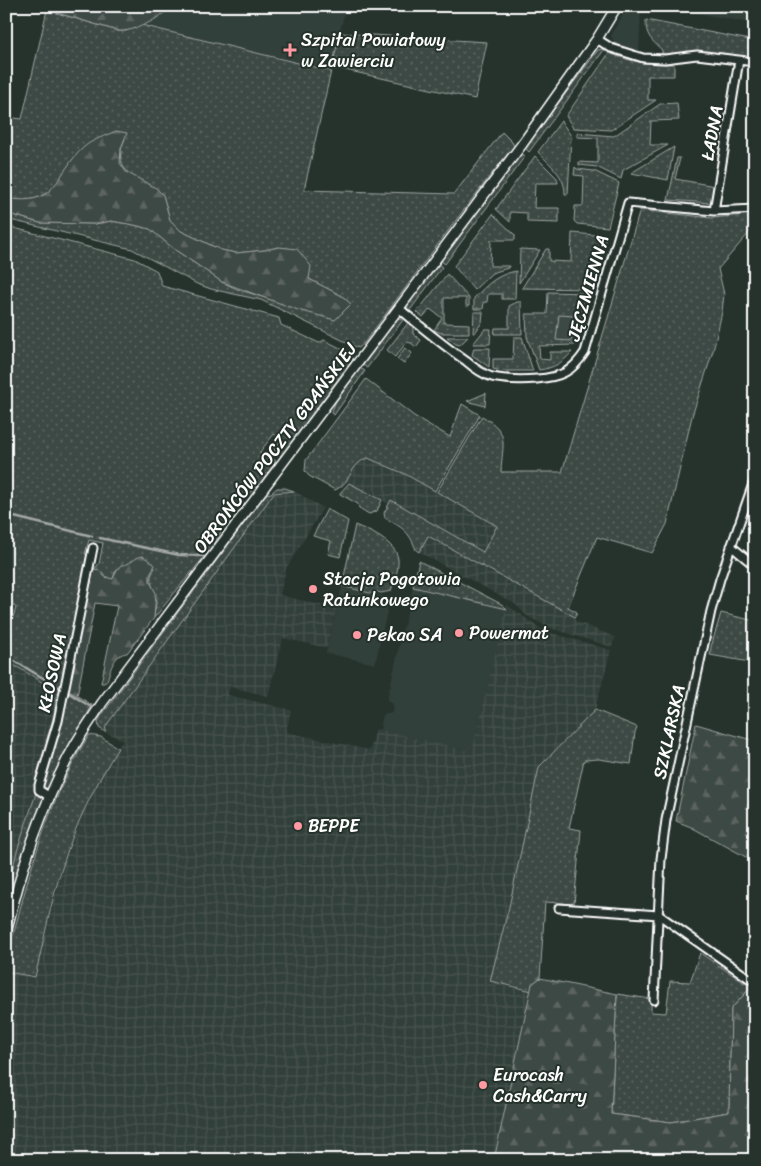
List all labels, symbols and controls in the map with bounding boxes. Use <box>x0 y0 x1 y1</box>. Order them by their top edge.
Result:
place label: Szpital Powiatowy w Zawierciu <box>301 24 446 77</box>
marker: Szpital Powiatowy w Zawierciu <box>283 43 297 57</box>
street label: ŁADNA <box>691 103 733 163</box>
street label: JĘCZMIENNA <box>557 231 618 346</box>
street label: OBROŃCÓW POCZTY GDAŃSKIEJ <box>185 335 366 561</box>
place label: Stacja Pogotowia Ratunkowego <box>323 563 461 616</box>
marker: Stacja Pogotowia Ratunkowego <box>307 583 319 595</box>
place label: Powermat <box>469 617 549 649</box>
place label: Pekao SA <box>367 619 442 651</box>
marker: Powermat <box>453 627 465 639</box>
marker: Pekao SA <box>351 629 363 641</box>
street label: KŁOSOWA <box>28 631 76 715</box>
street label: SZKLARSKA <box>643 682 695 782</box>
place label: BEPPE <box>308 810 360 842</box>
marker: BEPPE <box>292 820 304 832</box>
place label: Eurocash Cash&Carry <box>493 1059 587 1112</box>
marker: Eurocash Cash&Carry <box>477 1079 489 1091</box>

